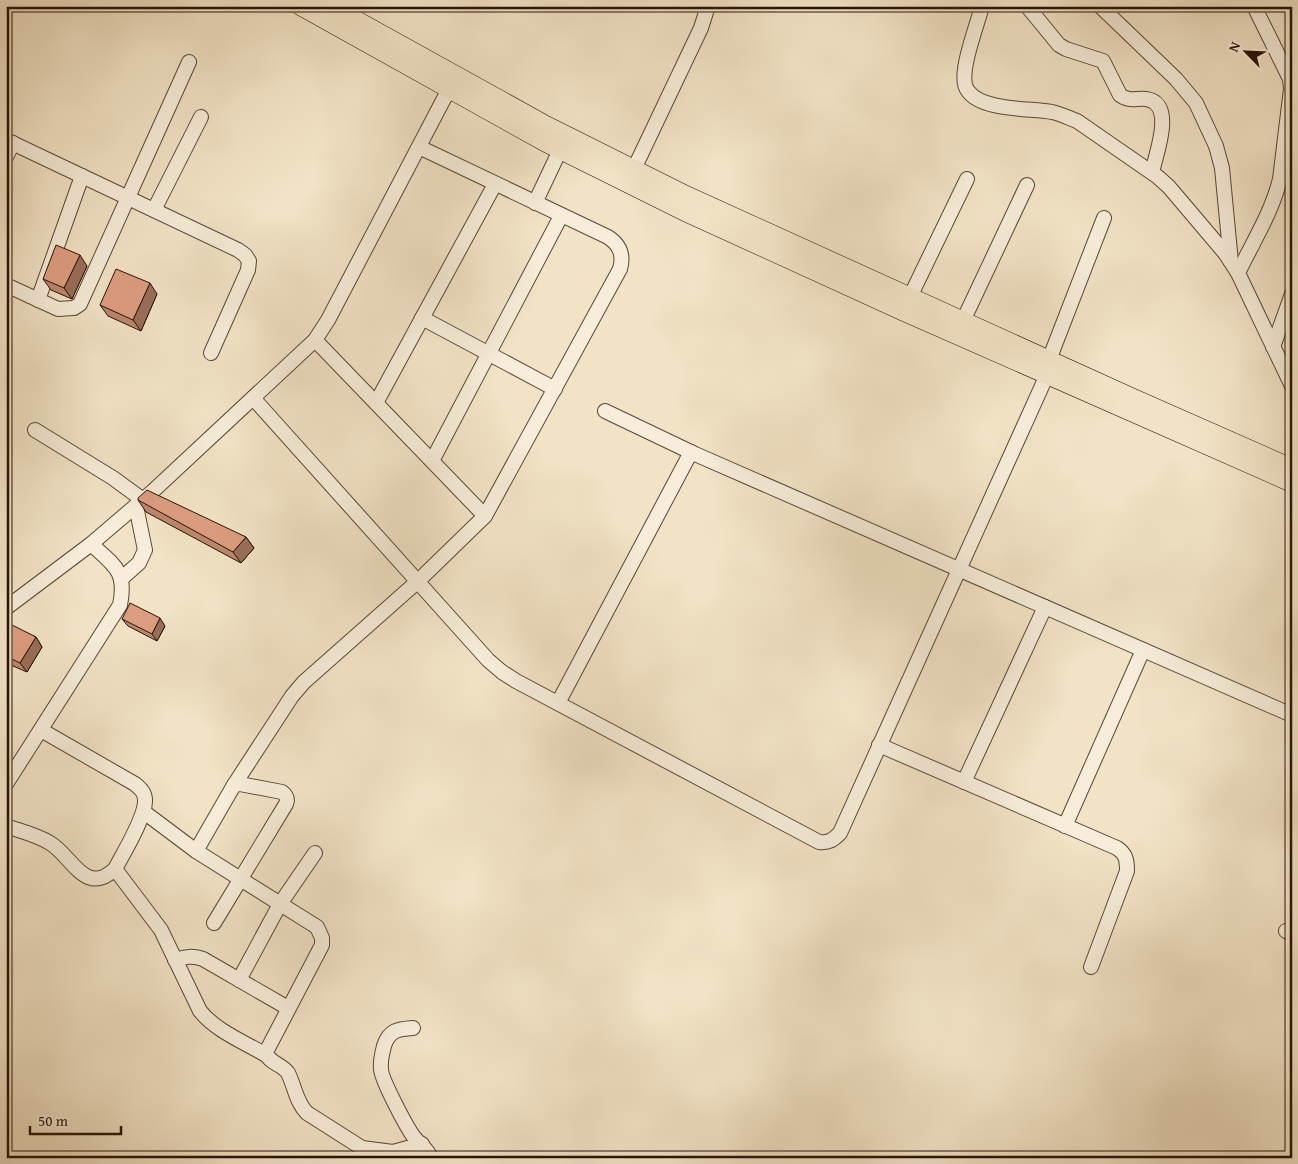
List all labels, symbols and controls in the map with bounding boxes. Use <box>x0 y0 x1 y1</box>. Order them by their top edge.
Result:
north arrow <box>1220 28 1270 78</box>
text: N <box>1223 38 1245 55</box>
scale bar <box>30 1104 121 1136</box>
text: 50 m <box>38 1110 69 1131</box>

